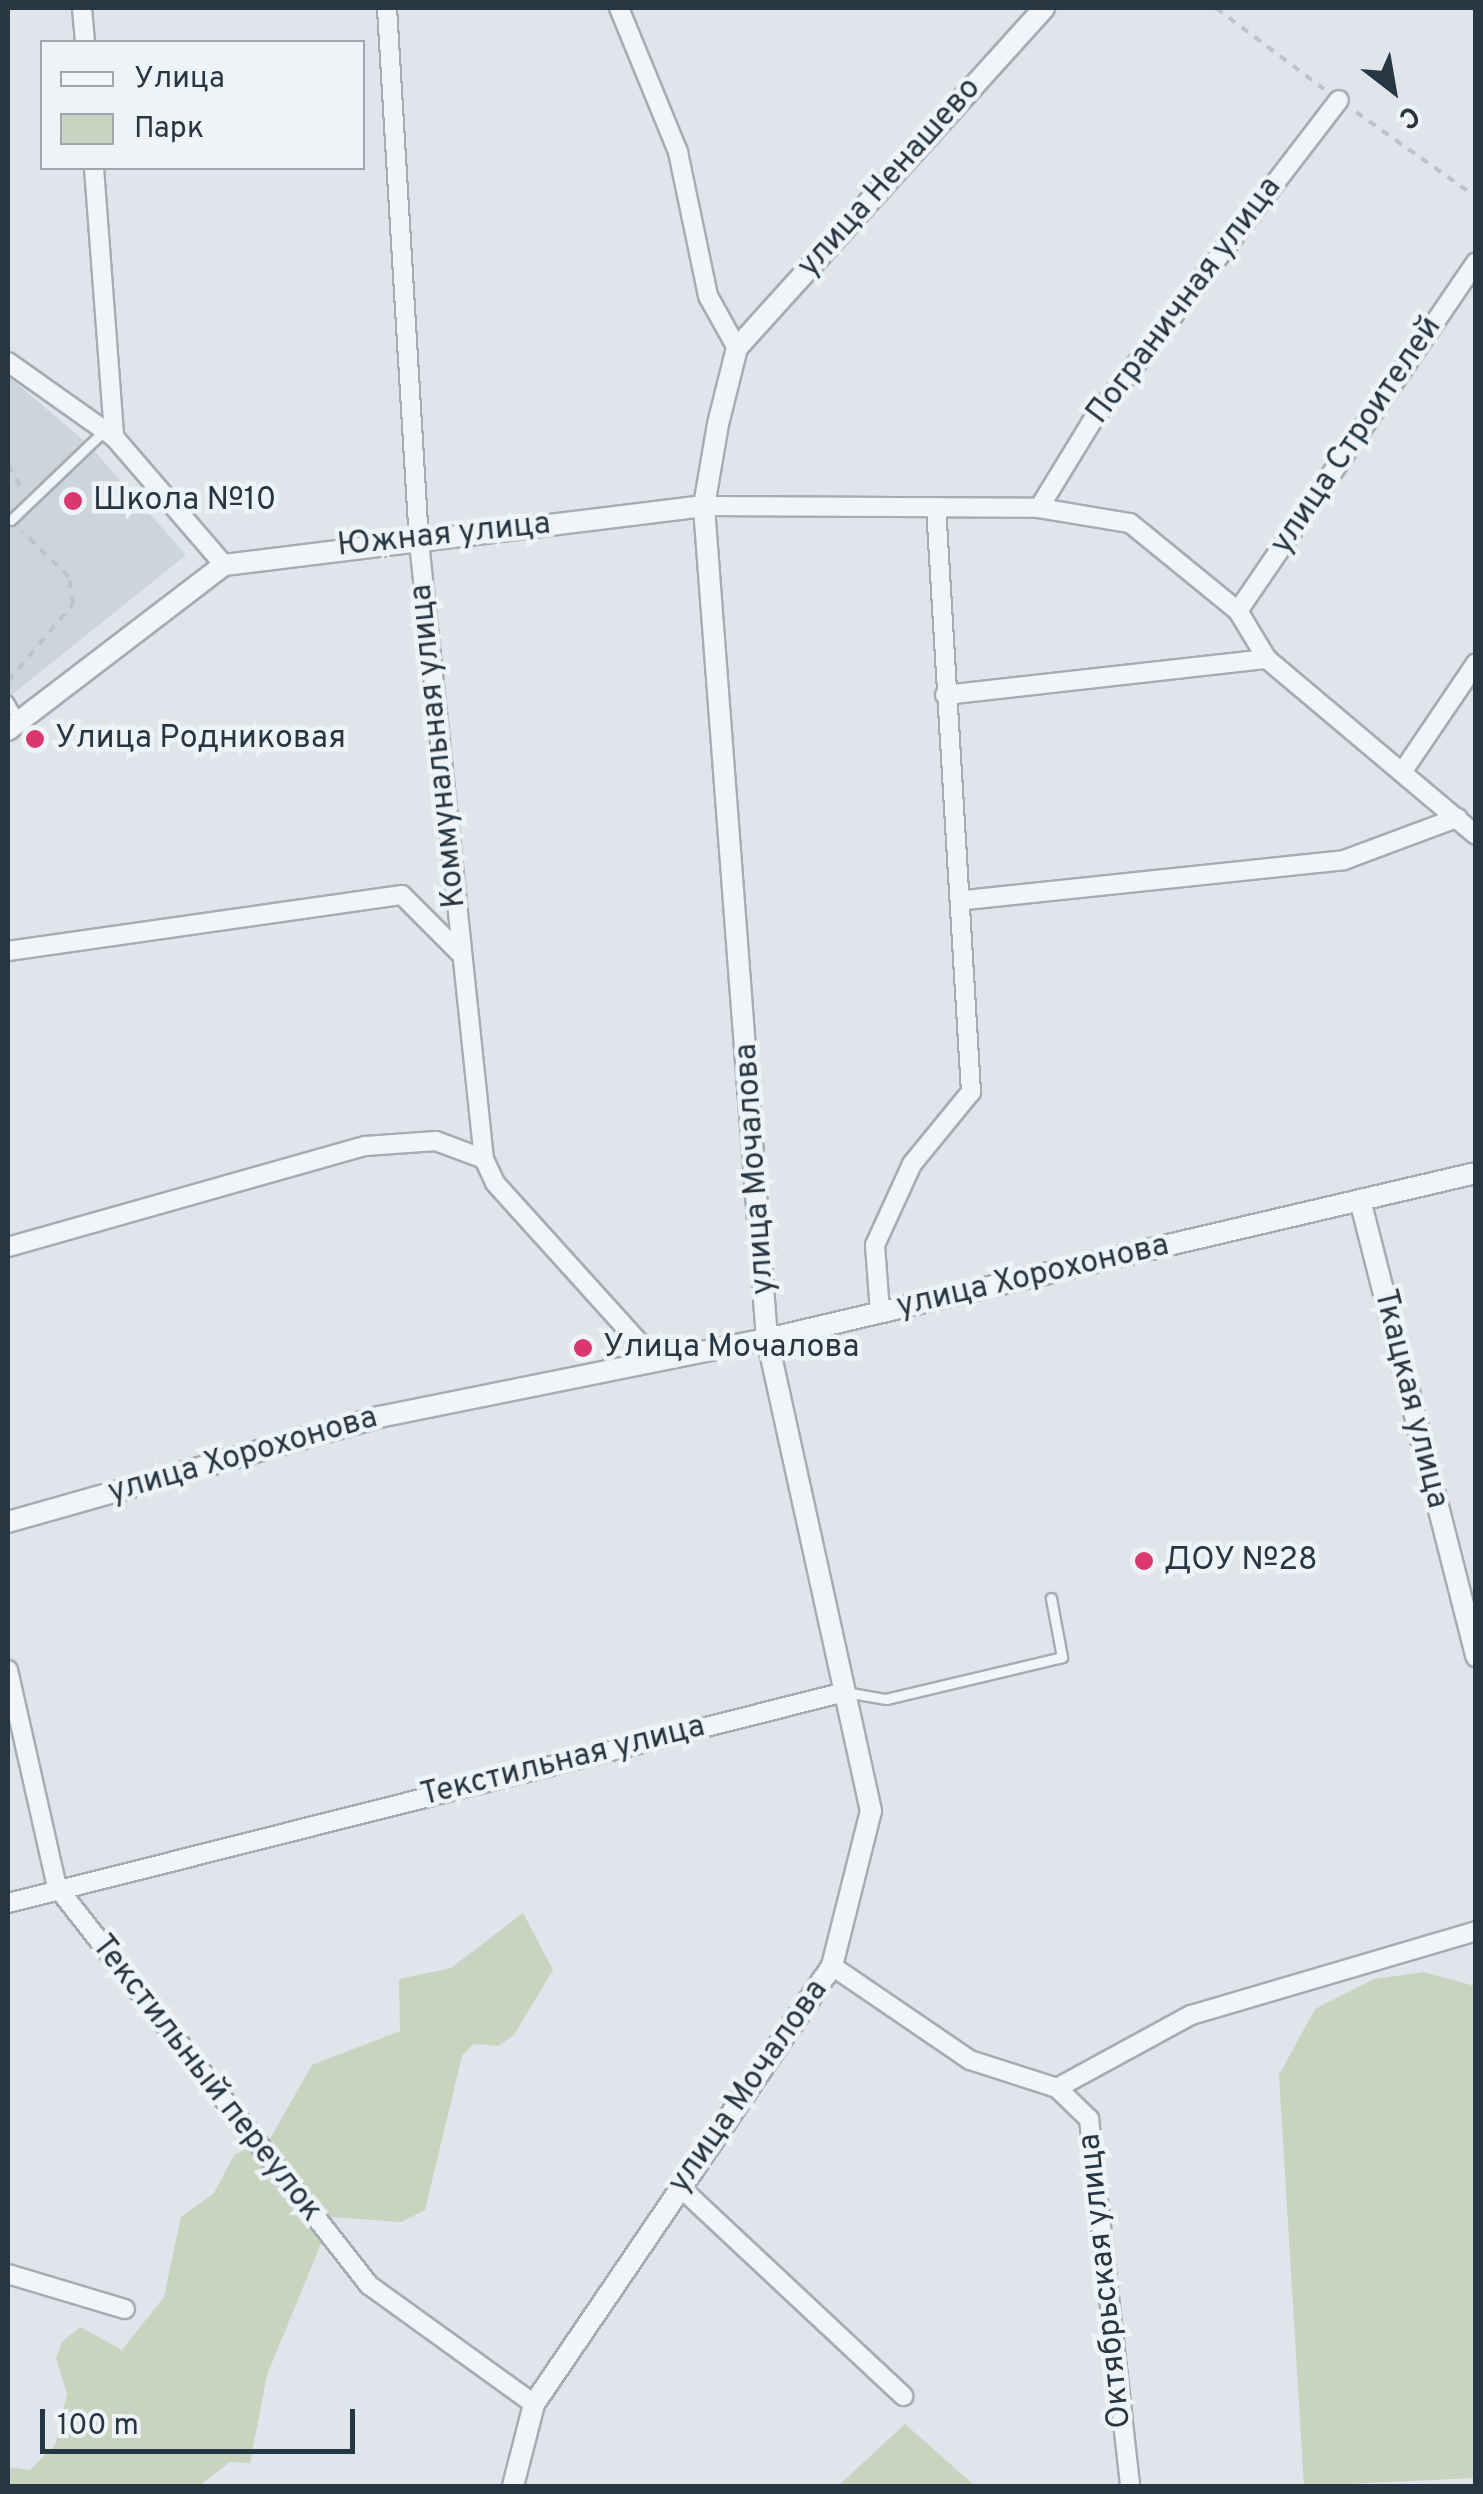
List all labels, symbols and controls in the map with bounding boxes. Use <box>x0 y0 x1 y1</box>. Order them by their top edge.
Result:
legend <box>40 40 365 170</box>
north arrow <box>1343 40 1443 140</box>
text: Улица <box>134 61 225 98</box>
street label: улица Ненашево <box>790 70 990 286</box>
text: С <box>1392 96 1425 136</box>
text: Парк <box>134 111 204 148</box>
street label: Пограничная улица <box>1080 170 1290 432</box>
street label: улица Строителей <box>1263 310 1451 562</box>
place label: Школа №10 <box>93 482 276 520</box>
marker: Школа №10 <box>62 490 84 512</box>
street label: Южная улица <box>336 506 552 566</box>
street label: Коммунальная улица <box>403 582 475 910</box>
place label: Улица Родниковая <box>55 720 346 758</box>
marker: Улица Родниковая <box>24 728 46 750</box>
street label: улица Мочалова <box>728 1042 784 1296</box>
street label: улица Хорохонова <box>893 1227 1173 1327</box>
street label: Ткацкая улица <box>1364 1286 1456 1512</box>
place label: Улица Мочалова <box>603 1329 859 1367</box>
marker: Улица Мочалова <box>572 1337 594 1359</box>
street label: улица Хорохонова <box>104 1399 382 1513</box>
place label: ДОУ №28 <box>1164 1542 1319 1580</box>
marker: ДОУ №28 <box>1133 1550 1155 1572</box>
street label: Текстильная улица <box>417 1708 709 1816</box>
street label: Текстильный переулок <box>82 1928 330 2230</box>
street label: улица Мочалова <box>661 1973 837 2201</box>
street label: Октябрьская улица <box>1071 2132 1141 2430</box>
scale bar <box>45 2389 360 2451</box>
text: 100 m <box>57 2408 139 2445</box>

